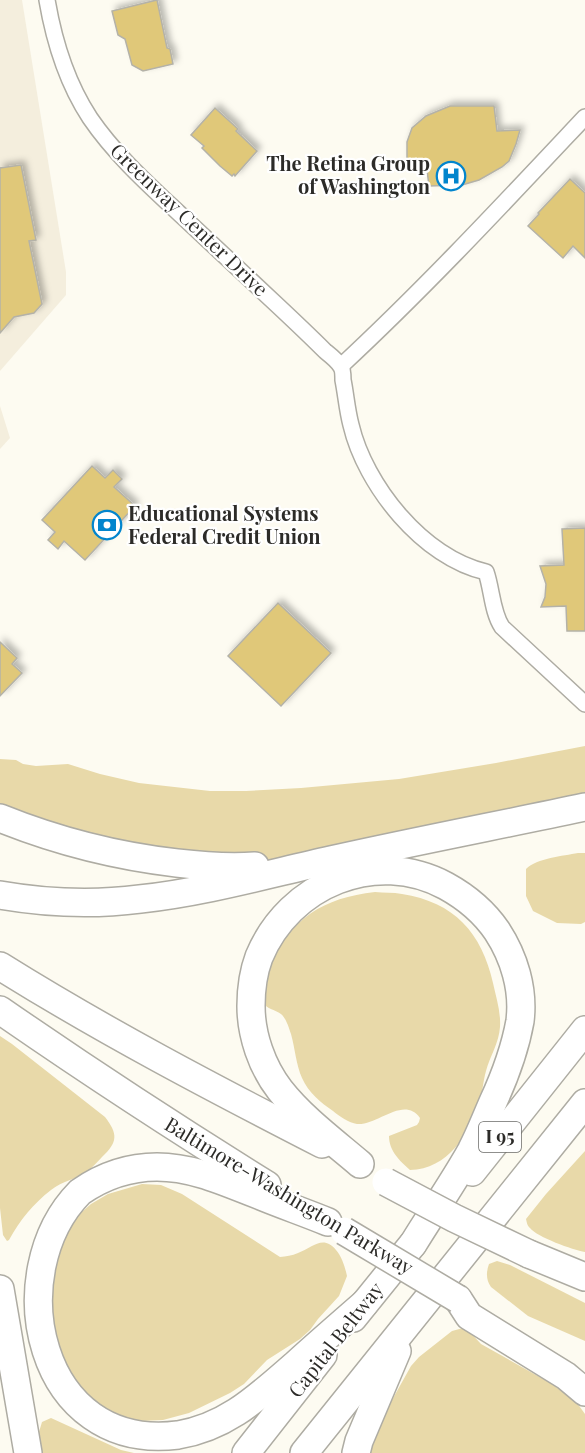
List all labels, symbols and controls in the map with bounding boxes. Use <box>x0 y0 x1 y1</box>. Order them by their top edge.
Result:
street label: Greenway Center Drive <box>105 136 275 301</box>
place label: The Retina Group of Washington <box>266 149 431 199</box>
hospital icon: The Retina Group of Washington <box>435 160 467 192</box>
place label: Educational Systems Federal Credit Union <box>128 499 321 549</box>
bank icon: Educational Systems Federal Credit Union <box>91 509 123 541</box>
street label: Baltimore-Washington Parkway <box>160 1110 419 1280</box>
road number: I 95 <box>479 1122 521 1152</box>
street label: Capital Beltway <box>281 1276 388 1402</box>

